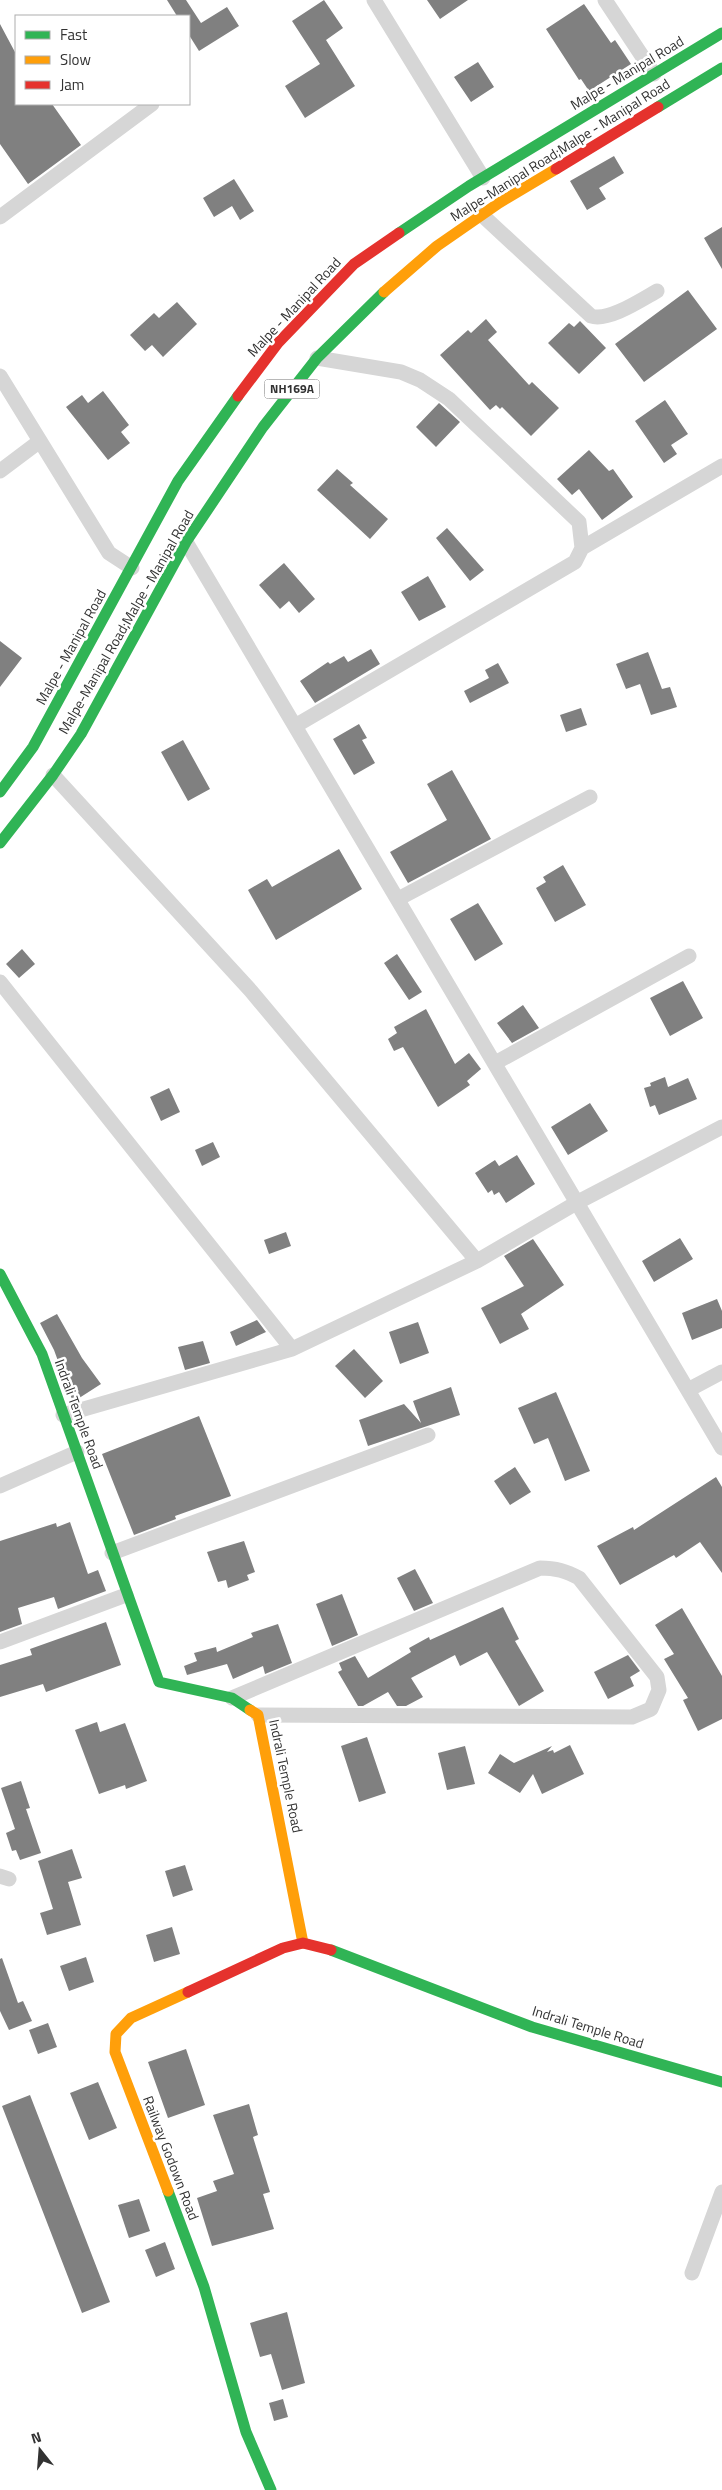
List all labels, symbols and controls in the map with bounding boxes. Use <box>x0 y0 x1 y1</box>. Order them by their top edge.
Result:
legend <box>15 15 190 105</box>
text: Fast <box>60 23 88 46</box>
street label: Malpe - Manipal Road <box>566 30 687 115</box>
text: Slow <box>60 48 91 71</box>
text: Jam <box>60 73 84 96</box>
street label: Malpe-Manipal Road;Malpe - Manipal Road <box>446 73 674 226</box>
street label: Malpe - Manipal Road <box>242 252 345 361</box>
road number: NH169A <box>264 379 320 398</box>
street label: Malpe-Manipal Road;Malpe - Manipal Road <box>55 507 197 737</box>
street label: Malpe - Manipal Road <box>32 586 110 708</box>
street label: Indrali Temple Road <box>50 1356 109 1472</box>
street label: Indrali Temple Road <box>264 1717 309 1835</box>
street label: Indrali Temple Road <box>530 2000 646 2053</box>
street label: Railway Godown Road <box>138 2093 205 2223</box>
north arrow <box>15 2425 65 2475</box>
text: N <box>28 2426 44 2449</box>

